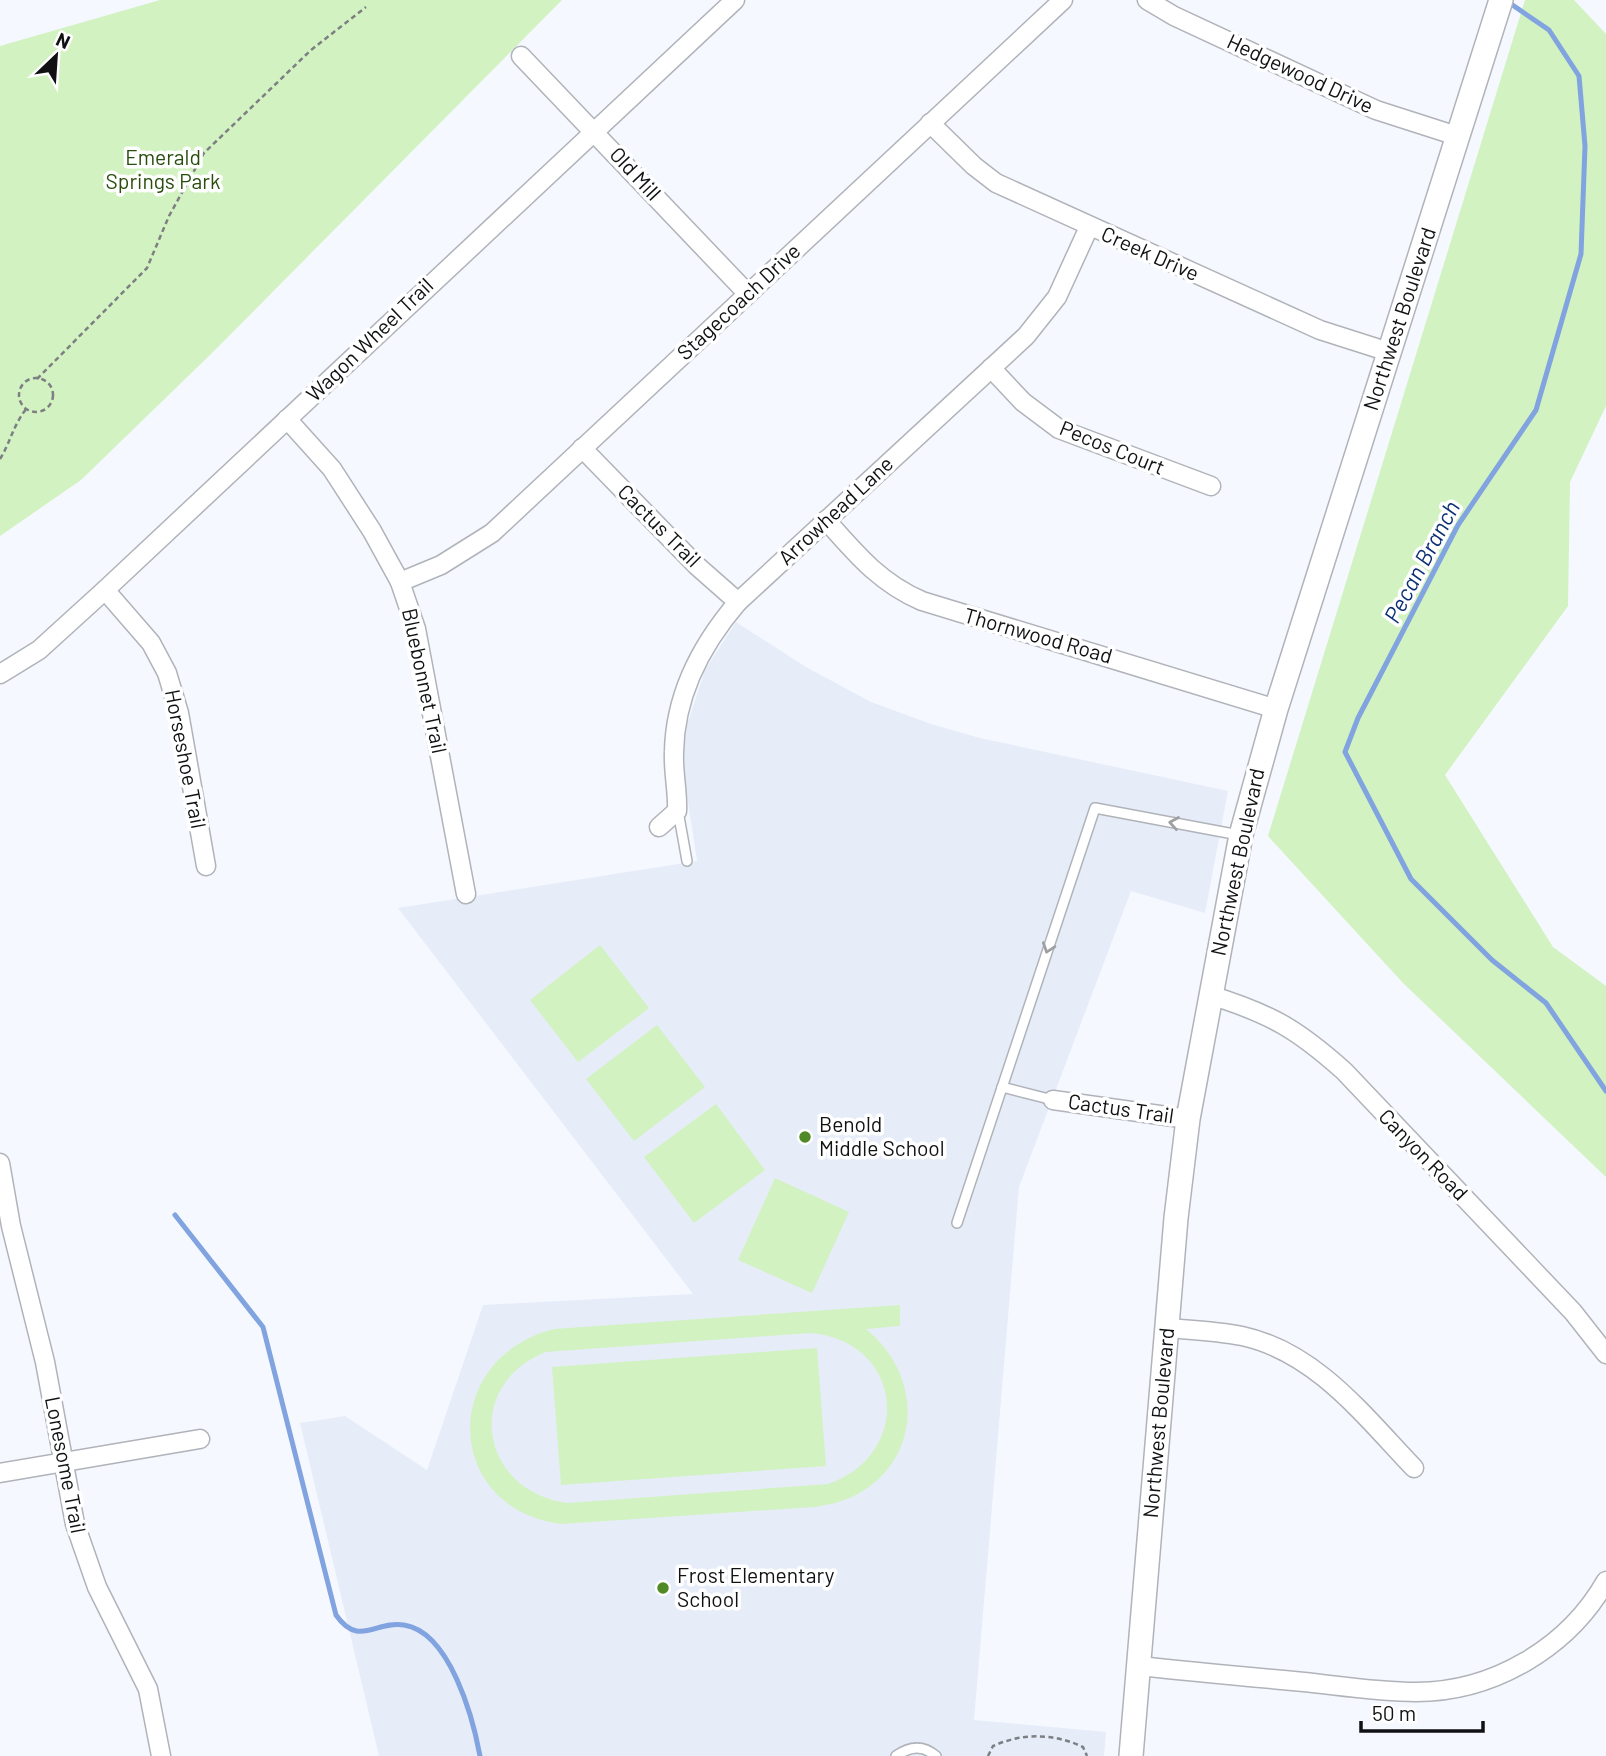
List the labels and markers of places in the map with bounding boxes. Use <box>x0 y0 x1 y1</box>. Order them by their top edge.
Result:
place label: Benold Middle School <box>819 1111 945 1160</box>
marker: Benold Middle School <box>797 1129 813 1145</box>
place label: Frost Elementary School <box>677 1562 835 1611</box>
marker: Frost Elementary School <box>655 1580 671 1596</box>

